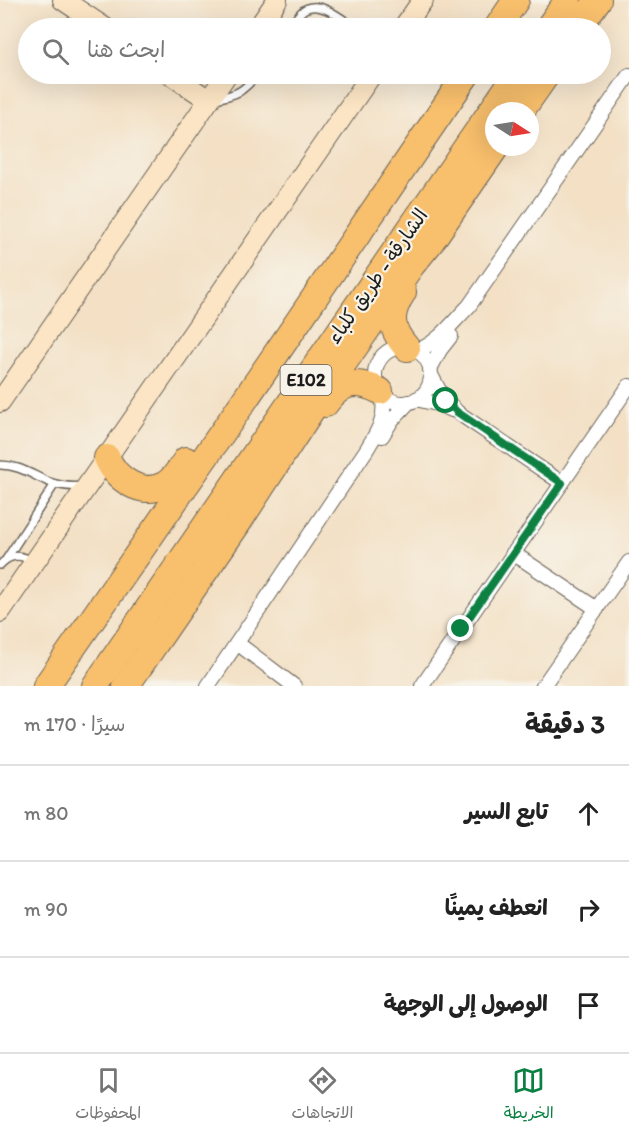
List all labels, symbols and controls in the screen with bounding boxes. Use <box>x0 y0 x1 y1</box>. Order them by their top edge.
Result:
search box <box>18 18 611 84</box>
icon: search <box>39 35 72 68</box>
text: ابحث هنا <box>87 36 166 63</box>
north arrow <box>485 102 539 156</box>
street label: الشارقة - طريق كلباء <box>321 204 433 348</box>
road number: E102 <box>280 365 332 395</box>
route start <box>432 387 458 413</box>
route end <box>447 615 473 641</box>
text: 3 دقيقة <box>525 708 605 740</box>
text: سيرًا · 170 m <box>24 712 125 736</box>
icon: ahead <box>572 797 605 830</box>
text: تابع السير <box>465 798 548 825</box>
text: 80 m <box>24 801 69 825</box>
icon: right <box>572 893 605 926</box>
text: انعطف يمينًا <box>445 894 548 921</box>
text: 90 m <box>24 897 68 921</box>
icon: arrive <box>572 989 605 1022</box>
text: الوصول إلى الوجهة <box>383 990 548 1017</box>
tab: المحفوظات <box>75 1064 141 1127</box>
tab: الاتجاهات <box>292 1064 353 1127</box>
tab: الخريطة <box>504 1064 554 1127</box>

